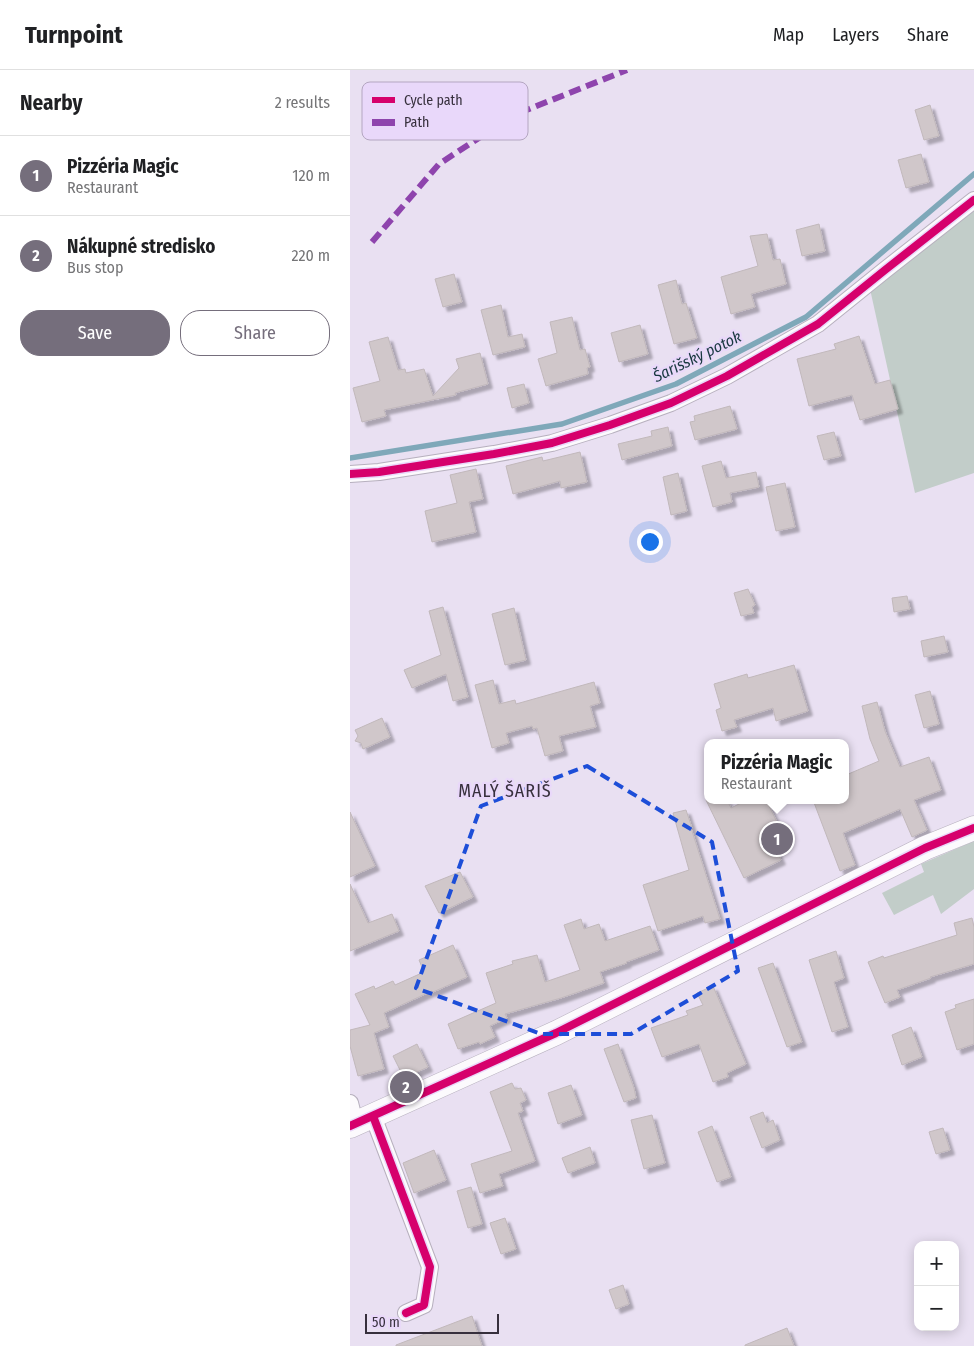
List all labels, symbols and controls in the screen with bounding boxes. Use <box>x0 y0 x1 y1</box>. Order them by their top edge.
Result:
text: Turnpoint <box>25 21 123 49</box>
text: Map <box>773 24 804 46</box>
text: Layers <box>832 24 879 46</box>
text: Share <box>907 24 949 46</box>
legend <box>362 82 528 140</box>
text: Nearby <box>20 90 82 116</box>
text: Cycle path <box>404 92 463 109</box>
text: 2 results <box>275 93 330 112</box>
text: Path <box>404 114 429 131</box>
text: Pizzéria Magic <box>67 155 178 178</box>
text: 1 <box>33 166 39 185</box>
text: 120 m <box>292 166 330 185</box>
text: Restaurant <box>67 178 138 197</box>
text: Nákupné stredisko <box>67 235 215 258</box>
text: 2 <box>32 246 40 265</box>
text: 220 m <box>291 246 330 265</box>
text: Bus stop <box>67 258 123 277</box>
button: Save <box>20 310 170 356</box>
button: Share <box>180 310 330 356</box>
water label: Šarišský potok <box>649 326 745 386</box>
your location <box>637 529 663 555</box>
popup <box>704 739 849 804</box>
text: Pizzéria Magic <box>721 751 832 774</box>
text: Restaurant <box>721 774 792 793</box>
district label: MALÝ ŠARIŠ <box>458 779 552 802</box>
pin: 1 <box>761 820 793 858</box>
pin: 2 <box>390 1068 422 1106</box>
map controls <box>914 1241 959 1331</box>
button: + <box>914 1241 959 1286</box>
button: − <box>914 1286 959 1331</box>
scale bar <box>365 1311 499 1334</box>
text: 50 m <box>372 1314 400 1331</box>

